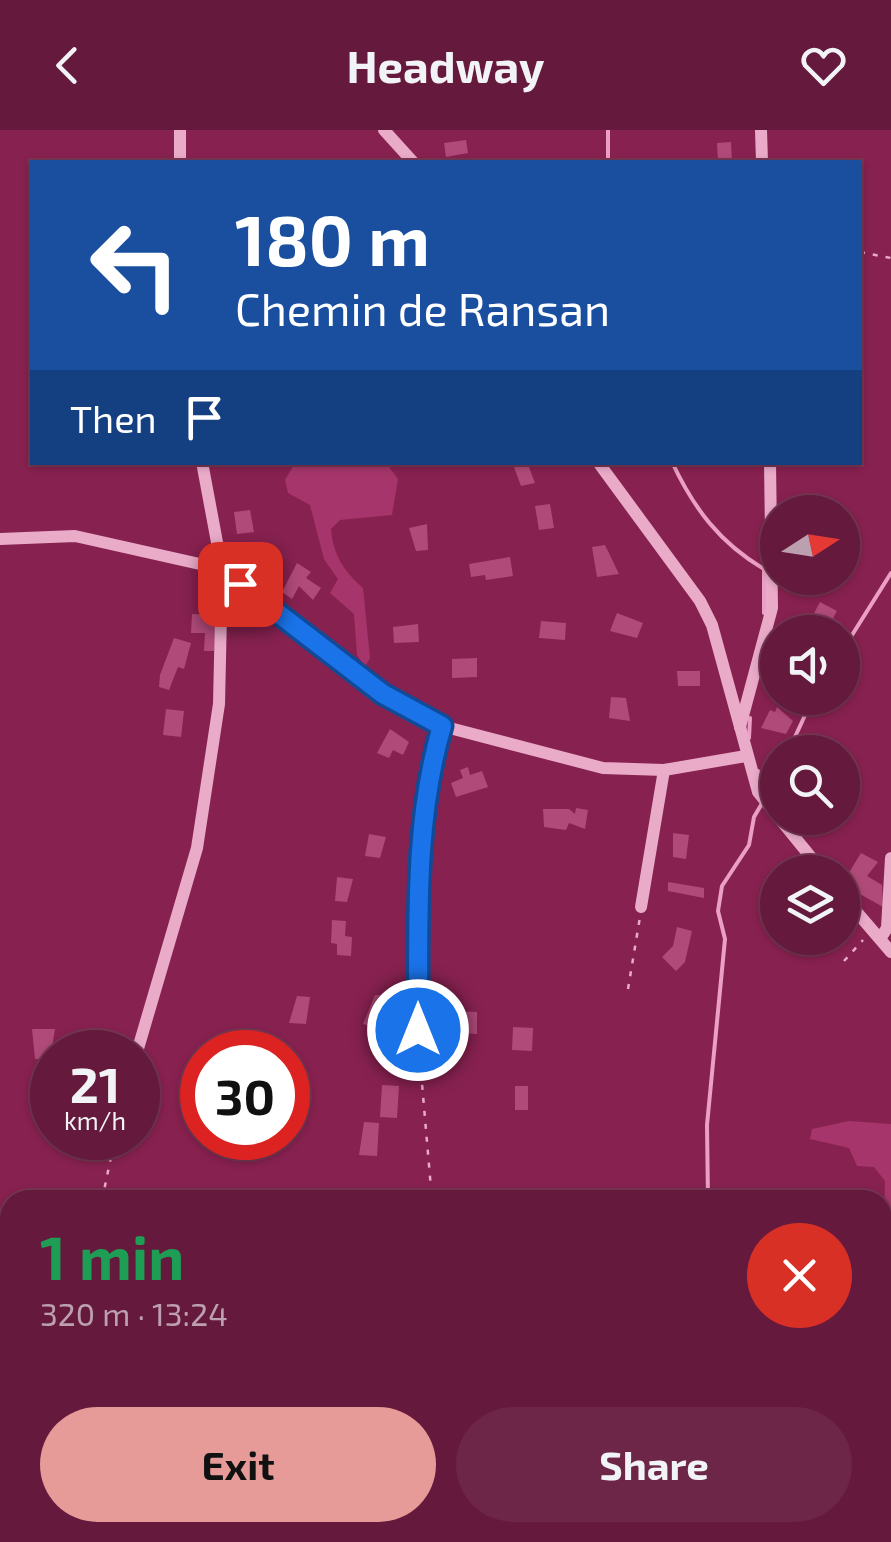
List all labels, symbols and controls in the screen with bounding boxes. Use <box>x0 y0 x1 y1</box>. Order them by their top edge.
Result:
icon: back <box>40 38 95 93</box>
text: Headway <box>347 38 544 92</box>
icon: heart <box>796 38 851 93</box>
text: 180 m <box>235 196 430 280</box>
icon: left <box>70 200 200 330</box>
text: Chemin de Ransan <box>235 281 610 335</box>
icon: arrive <box>177 390 232 445</box>
text: Then <box>70 395 157 441</box>
north arrow <box>760 495 860 595</box>
map controls <box>760 495 860 955</box>
pin <box>198 542 283 627</box>
icon: arrive <box>213 557 268 612</box>
button: sound <box>760 615 860 715</box>
button: search <box>760 735 860 835</box>
button: layers <box>760 855 860 955</box>
position arrow <box>366 978 470 1082</box>
speed limit sign: 30 <box>180 1030 310 1160</box>
text: 21 <box>70 1053 120 1113</box>
text: km/h <box>64 1105 126 1135</box>
text: 1 min <box>40 1220 184 1292</box>
button: close <box>747 1223 852 1328</box>
text: 320 m · 13:24 <box>40 1294 228 1332</box>
button: Exit <box>40 1407 436 1522</box>
button: Share <box>456 1407 852 1522</box>

